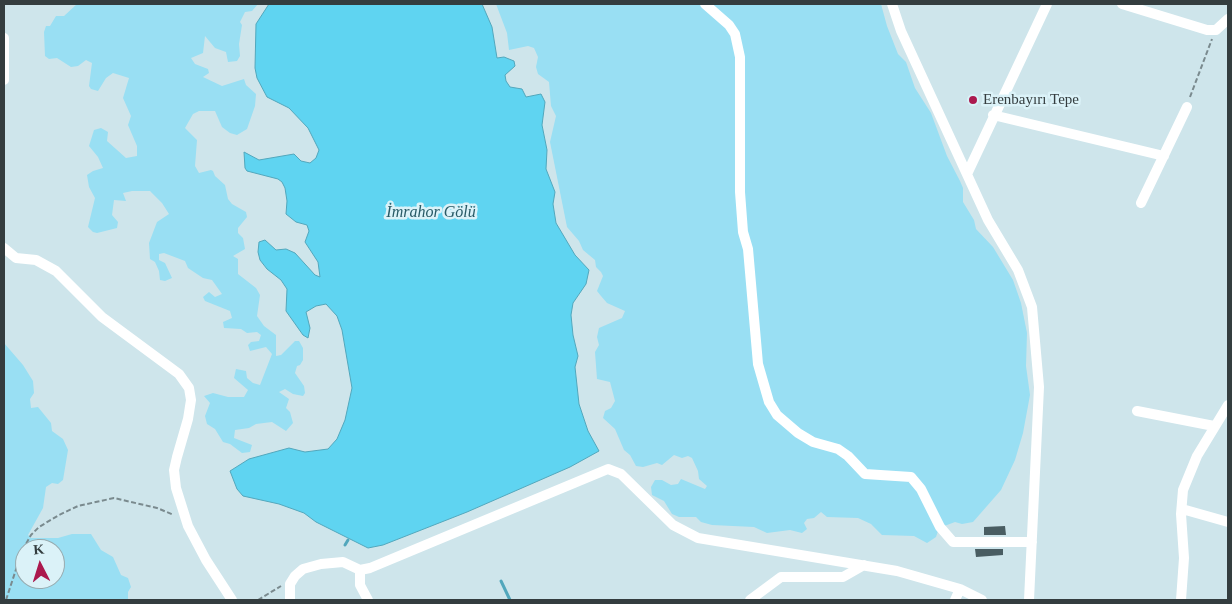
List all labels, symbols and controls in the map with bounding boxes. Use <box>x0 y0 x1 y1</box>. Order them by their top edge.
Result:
place label: Erenbayırı Tepe <box>983 91 1079 109</box>
marker: Erenbayırı Tepe <box>967 94 979 106</box>
water label: İmrahor Gölü <box>386 203 476 223</box>
north arrow <box>15 539 65 589</box>
text: K <box>33 542 45 558</box>

